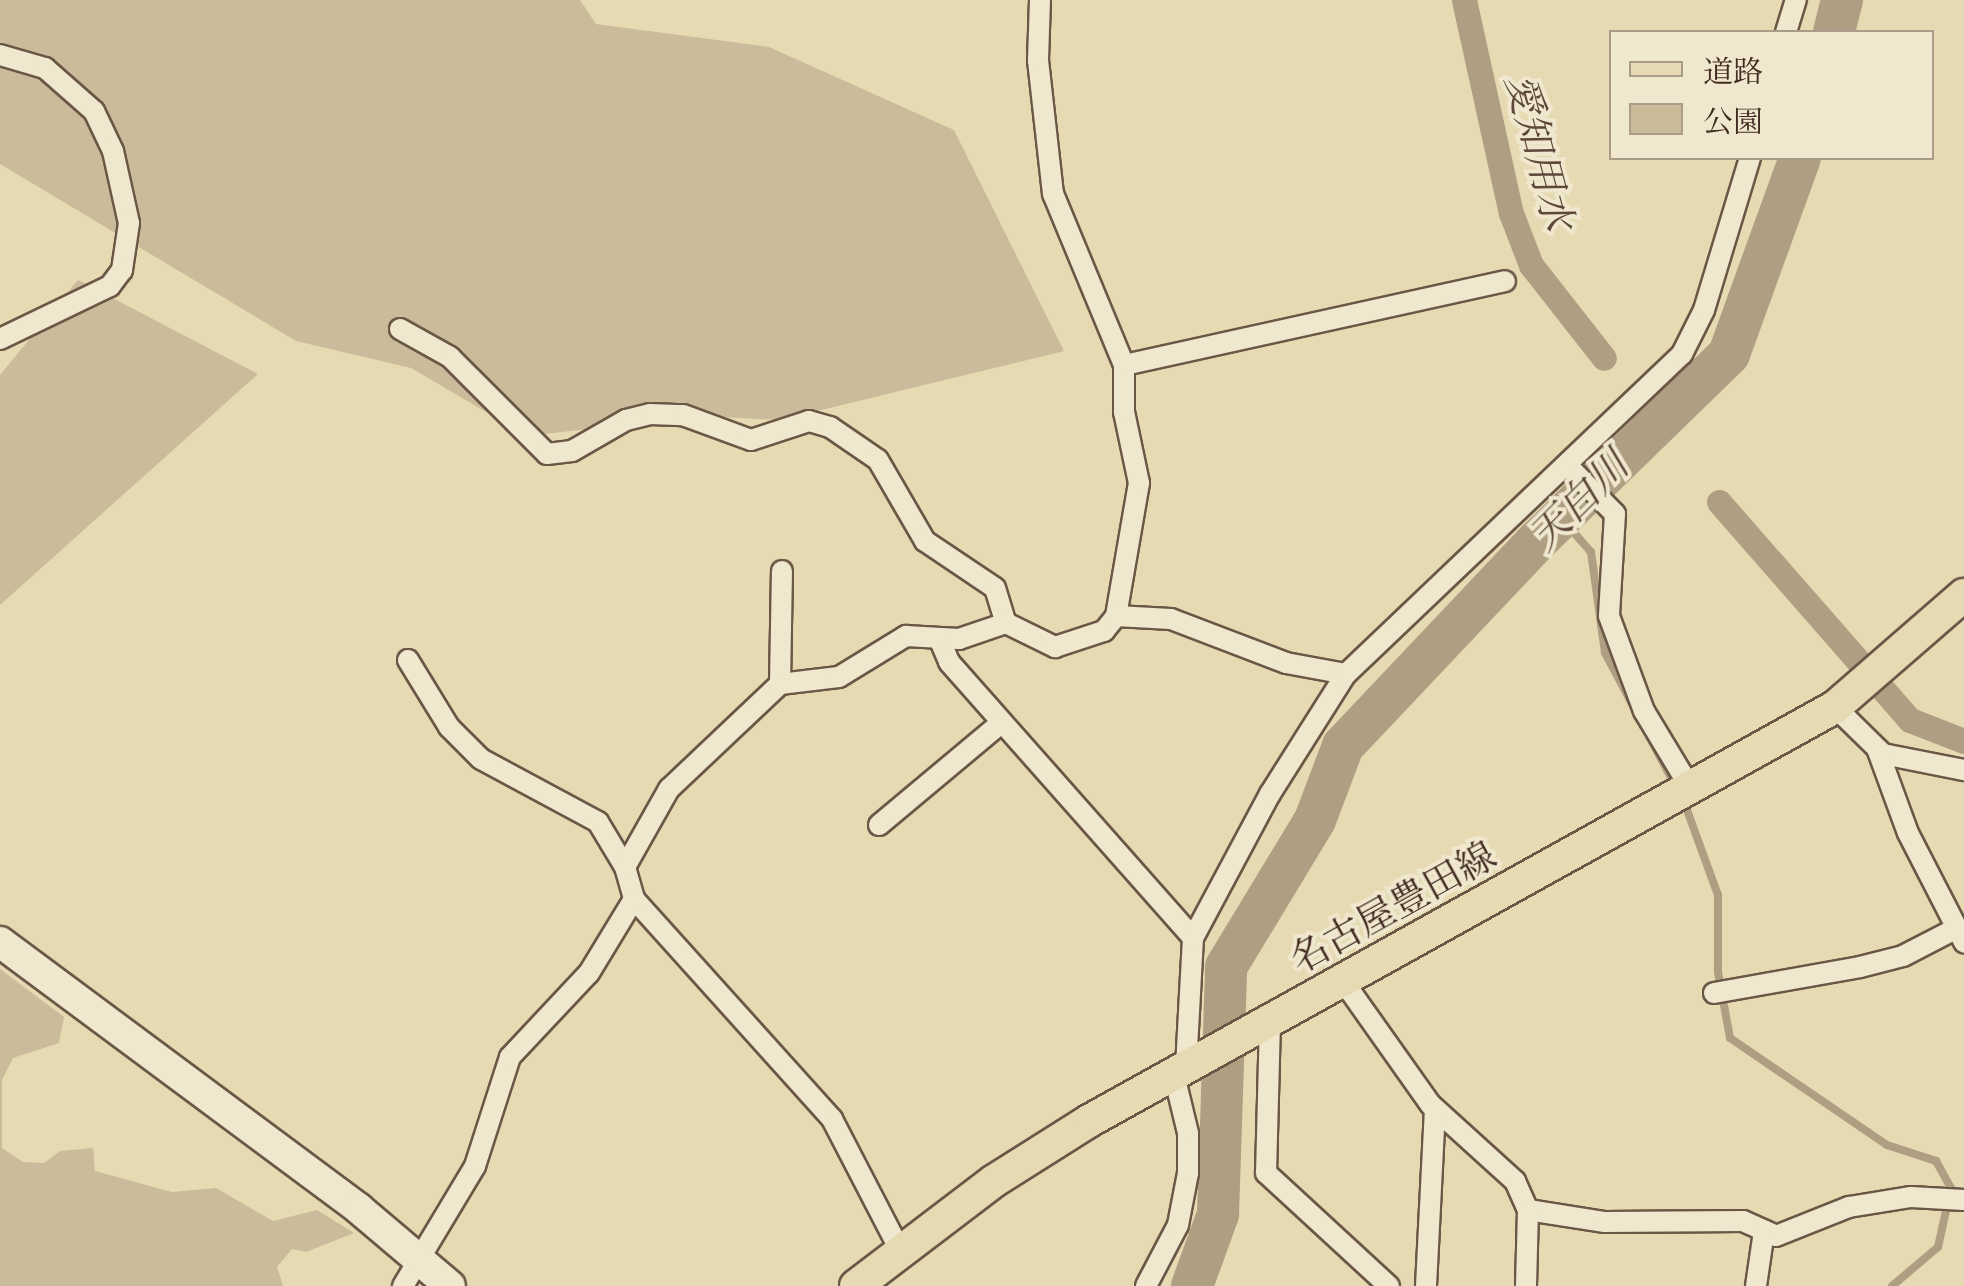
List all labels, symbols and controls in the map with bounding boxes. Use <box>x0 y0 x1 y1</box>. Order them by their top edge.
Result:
legend <box>1609 30 1934 160</box>
text: 道路 <box>1703 54 1763 90</box>
water label: 愛知用水 <box>1495 69 1583 235</box>
text: 公園 <box>1703 104 1763 140</box>
water label: 天白川 <box>1520 442 1638 560</box>
street label: 名古屋豊田線 <box>1282 833 1504 983</box>

